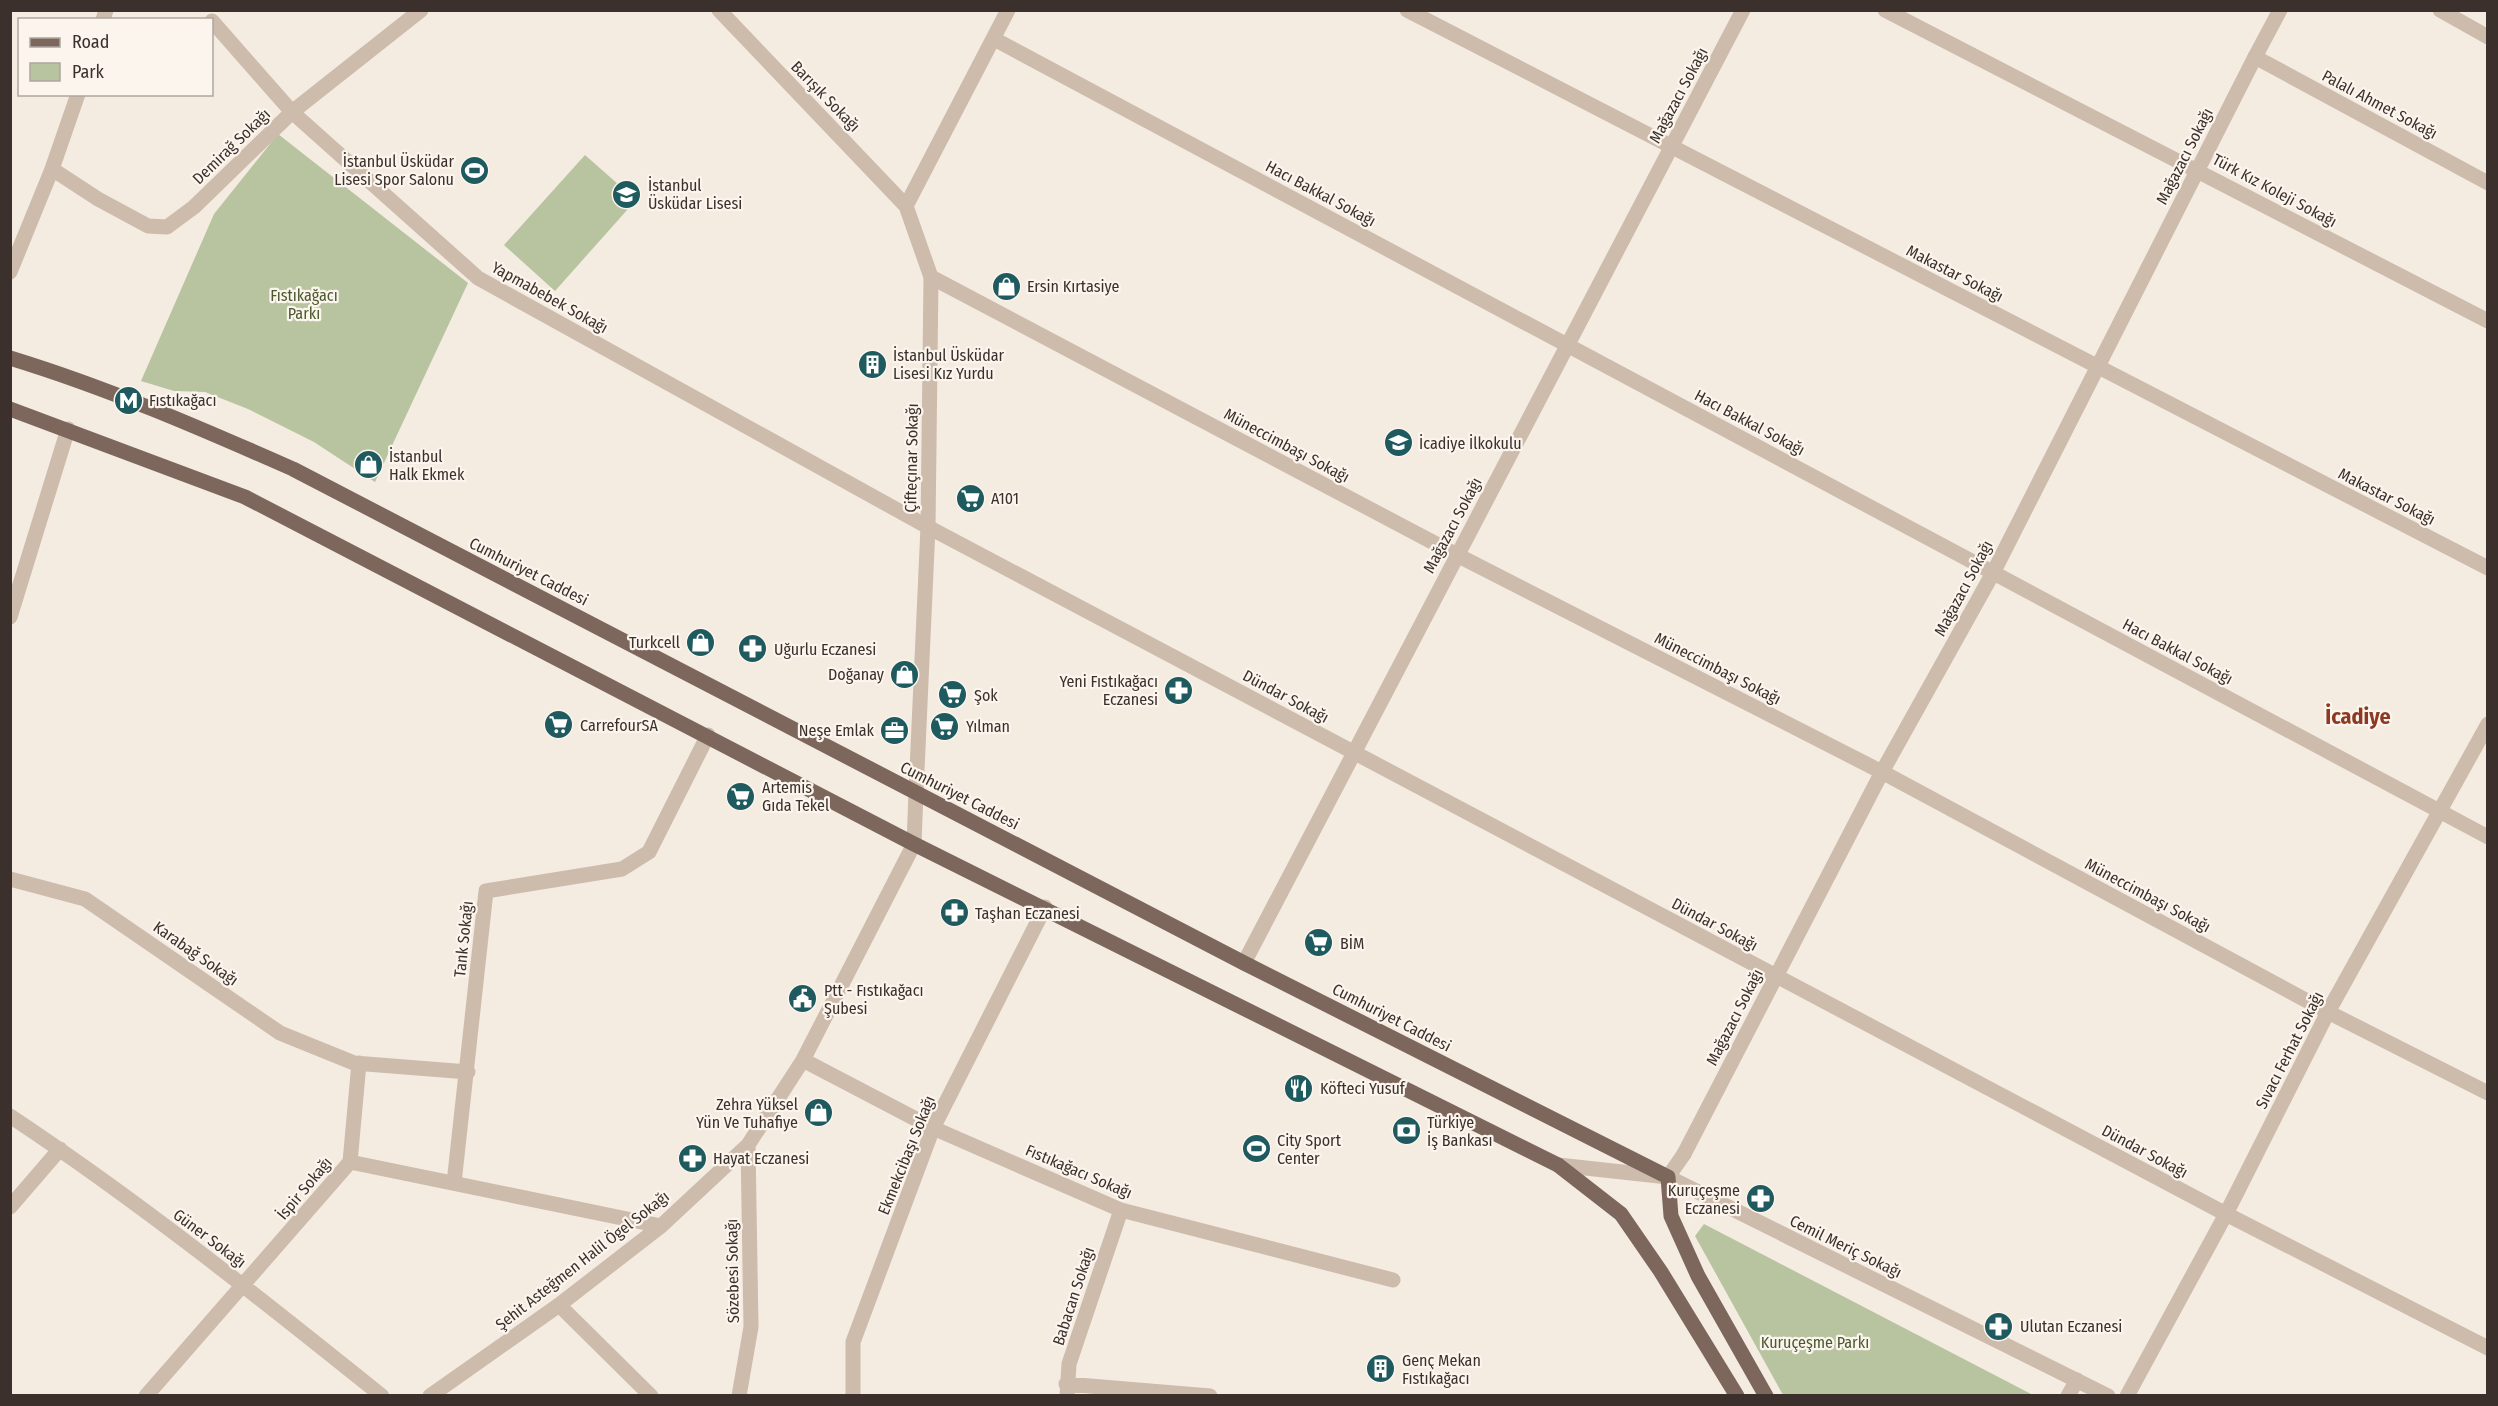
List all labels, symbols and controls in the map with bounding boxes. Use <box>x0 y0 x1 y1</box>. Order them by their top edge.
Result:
legend <box>18 18 213 96</box>
text: Road <box>72 31 109 53</box>
street label: Mağazacı Sokağı <box>1645 44 1712 146</box>
street label: Barışık Sokağı <box>787 57 864 136</box>
text: Park <box>72 61 105 83</box>
street label: Palalı Ahmet Sokağı <box>2319 66 2441 143</box>
street label: Demirağ Sokağı <box>189 105 274 188</box>
street label: Mağazacı Sokağı <box>2152 105 2217 208</box>
street label: Türk Kız Koleji Sokağı <box>2209 150 2340 231</box>
place label: İstanbul Üsküdar Lisesi Spor Salonu <box>334 152 454 189</box>
sports icon: İstanbul Üsküdar Lisesi Spor Salonu <box>459 154 491 186</box>
street label: Hacı Bakkal Sokağı <box>1262 156 1379 230</box>
place label: İstanbul Üsküdar Lisesi <box>648 176 742 213</box>
school or university icon: İstanbul Üsküdar Lisesi <box>611 178 643 210</box>
street label: Makastar Sokağı <box>1903 241 2006 306</box>
street label: Yapmabebek Sokağı <box>488 258 611 337</box>
shop icon: Ersin Kırtasiye <box>990 270 1022 302</box>
place label: Ersin Kırtasiye <box>1027 277 1120 296</box>
park label: Fıstıkağacı Parkı <box>270 286 338 323</box>
place label: İstanbul Üsküdar Lisesi Kız Yurdu <box>893 346 1005 383</box>
building icon: İstanbul Üsküdar Lisesi Kız Yurdu <box>856 348 888 380</box>
metro station icon: Fıstıkağacı <box>112 384 144 416</box>
street label: Hacı Bakkal Sokağı <box>1691 385 1808 459</box>
place label: Fıstıkağacı <box>149 391 216 410</box>
street label: Çifteçınar Sokağı <box>901 403 923 513</box>
street label: Müneccimbaşı Sokağı <box>1221 404 1353 487</box>
school or university icon: İcadiye İlkokulu <box>1382 427 1414 459</box>
place label: İcadiye İlkokulu <box>1419 434 1522 453</box>
place label: İstanbul Halk Ekmek <box>389 447 465 484</box>
shop icon: İstanbul Halk Ekmek <box>352 449 384 481</box>
street label: Makastar Sokağı <box>2335 464 2438 529</box>
street label: Mağazacı Sokağı <box>1419 474 1486 576</box>
supermarket icon: A101 <box>954 482 986 514</box>
place label: A101 <box>991 489 1019 508</box>
street label: Cumhuriyet Caddesi <box>466 533 591 610</box>
street label: Mağazacı Sokağı <box>1930 537 1997 639</box>
street label: Hacı Bakkal Sokağı <box>2119 614 2236 688</box>
shop icon: Turkcell <box>685 626 717 658</box>
street label: Müneccimbaşı Sokağı <box>1651 628 1784 709</box>
place label: Turkcell <box>629 633 680 652</box>
pharmacy icon: Uğurlu Eczanesi <box>737 633 769 665</box>
place label: Uğurlu Eczanesi <box>774 640 876 659</box>
shop icon: Doğanay <box>889 658 921 690</box>
place label: Doğanay <box>828 665 885 684</box>
street label: Dündar Sokağı <box>1240 666 1332 727</box>
place label: Yeni Fıstıkağacı Eczanesi <box>1059 672 1158 709</box>
pharmacy icon: Yeni Fıstıkağacı Eczanesi <box>1163 674 1195 706</box>
supermarket icon: Şok <box>937 679 969 711</box>
place label: Şok <box>974 686 998 705</box>
district label: İcadiye <box>2325 703 2391 730</box>
supermarket icon: CarrefourSA <box>543 709 575 741</box>
supermarket icon: Yılman <box>929 710 961 742</box>
office icon: Neşe Emlak <box>879 714 911 746</box>
place label: CarrefourSA <box>580 716 658 735</box>
place label: Yılman <box>966 717 1010 736</box>
place label: Neşe Emlak <box>799 721 875 740</box>
street label: Cumhuriyet Caddesi <box>897 757 1022 834</box>
place label: Artemis Gıda Tekel <box>762 778 829 815</box>
supermarket icon: Artemis Gıda Tekel <box>725 780 757 812</box>
street label: Müneccimbaşı Sokağı <box>2082 854 2214 937</box>
street label: Dündar Sokağı <box>1669 894 1761 955</box>
pharmacy icon: Taşhan Eczanesi <box>938 897 970 929</box>
street label: Tank Sokağı <box>450 900 477 978</box>
place label: Taşhan Eczanesi <box>975 904 1080 923</box>
street label: Karabağ Sokağı <box>150 917 242 990</box>
supermarket icon: BİM <box>1303 927 1335 959</box>
place label: BİM <box>1340 934 1364 953</box>
street label: Mağazacı Sokağı <box>1702 966 1767 1069</box>
street label: Cumhuriyet Caddesi <box>1329 979 1454 1056</box>
place label: Ptt - Fıstıkağacı Şubesi <box>824 981 924 1018</box>
public building icon: Ptt - Fıstıkağacı Şubesi <box>787 983 819 1015</box>
street label: Sıvacı Ferhat Sokağı <box>2252 988 2327 1112</box>
restaurant icon: Köfteci Yusuf <box>1283 1072 1315 1104</box>
place label: Köfteci Yusuf <box>1320 1079 1406 1098</box>
street label: Ekmekcibaşı Sokağı <box>874 1093 939 1218</box>
place label: Zehra Yüksel Yün Ve Tuhafiye <box>696 1095 798 1132</box>
shop icon: Zehra Yüksel Yün Ve Tuhafiye <box>803 1097 835 1129</box>
place label: Türkiye İş Bankası <box>1427 1113 1493 1150</box>
bank icon: Türkiye İş Bankası <box>1390 1115 1422 1147</box>
street label: Dündar Sokağı <box>2099 1121 2191 1182</box>
place label: City Sport Center <box>1277 1131 1342 1168</box>
sports icon: City Sport Center <box>1240 1133 1272 1165</box>
street label: Fıstıkağacı Sokağı <box>1023 1140 1135 1202</box>
pharmacy icon: Hayat Eczanesi <box>676 1142 708 1174</box>
place label: Hayat Eczanesi <box>713 1149 809 1168</box>
street label: İspir Sokağı <box>273 1153 336 1223</box>
place label: Kuruçeşme Eczanesi <box>1668 1181 1740 1218</box>
pharmacy icon: Kuruçeşme Eczanesi <box>1745 1183 1777 1215</box>
street label: Şehit Asteğmen Halil Ögel Sokağı <box>492 1187 673 1334</box>
street label: Güner Sokağı <box>170 1205 250 1272</box>
street label: Cemil Meriç Sokağı <box>1787 1211 1905 1282</box>
street label: Sözebesi Sokağı <box>722 1219 743 1323</box>
street label: Babacan Sokağı <box>1049 1245 1098 1348</box>
pharmacy icon: Ulutan Eczanesi <box>1983 1310 2015 1342</box>
place label: Ulutan Eczanesi <box>2020 1317 2122 1336</box>
park label: Kuruçeşme Parkı <box>1761 1333 1869 1352</box>
place label: Genç Mekan Fıstıkağacı <box>1402 1351 1481 1388</box>
building icon: Genç Mekan Fıstıkağacı <box>1365 1353 1397 1385</box>

